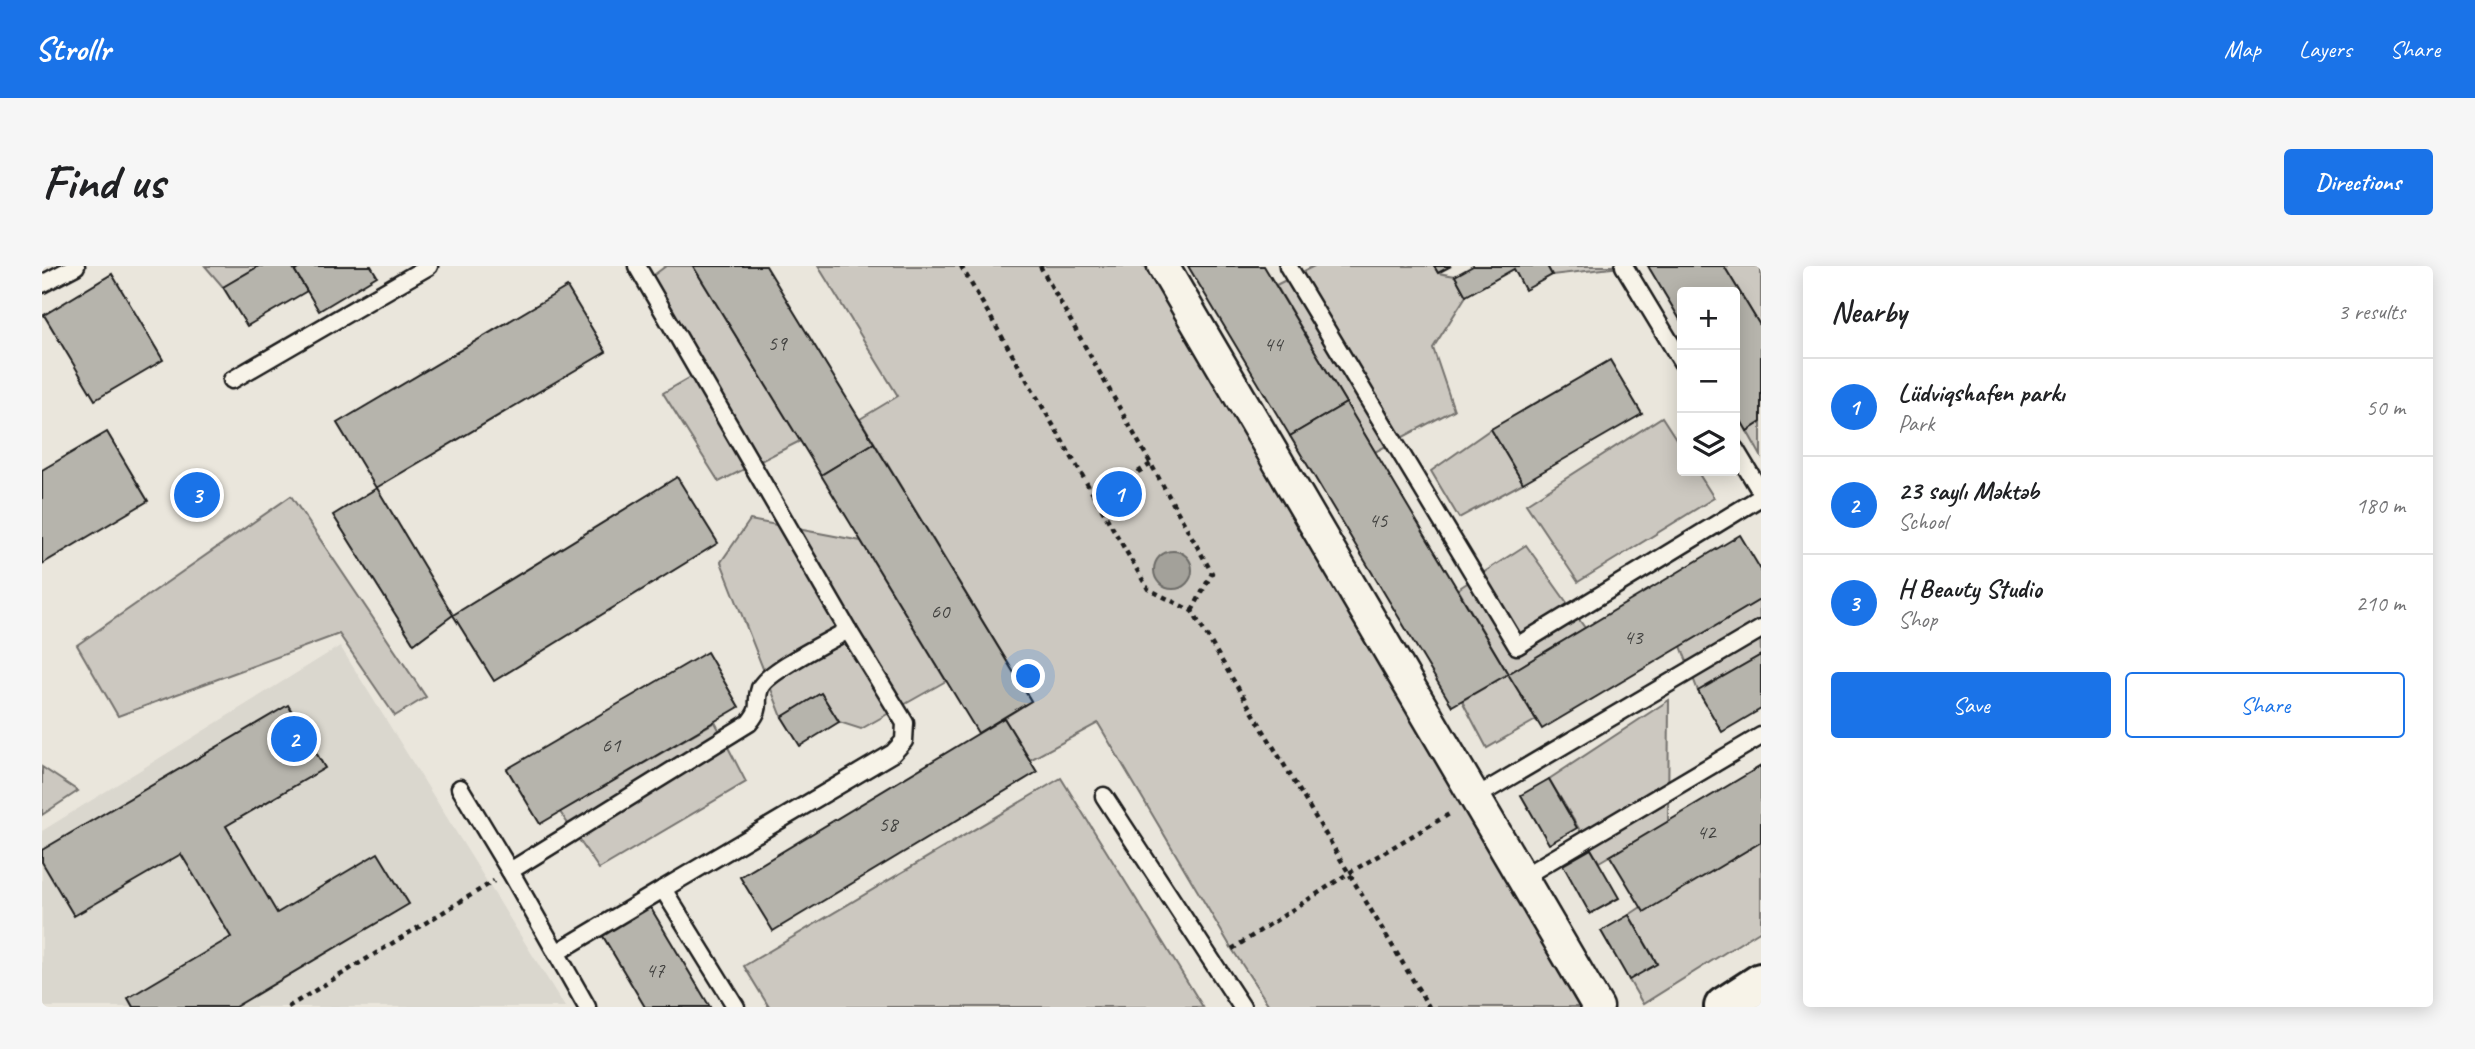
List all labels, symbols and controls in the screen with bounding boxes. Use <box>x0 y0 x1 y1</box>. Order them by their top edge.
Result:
text: Strollr <box>35 28 110 70</box>
text: Map <box>2224 34 2261 64</box>
text: Layers <box>2299 34 2352 64</box>
text: Share <box>2390 34 2440 64</box>
button: Directions <box>2284 149 2433 215</box>
text: Find us <box>42 151 164 213</box>
map controls <box>1677 287 1740 476</box>
button: + <box>1677 287 1740 350</box>
text: Nearby <box>1831 293 1907 331</box>
text: 3 results <box>2338 297 2405 326</box>
house number: 59 <box>768 330 788 356</box>
house number: 44 <box>1264 331 1285 357</box>
button: − <box>1677 350 1740 413</box>
text: Lüdviqshafen parkı <box>1898 376 2065 409</box>
text: 1 <box>1849 393 1859 422</box>
text: 50 m <box>2366 393 2405 422</box>
text: Park <box>1898 409 1934 438</box>
button: layers <box>1677 413 1740 476</box>
pin: 1 <box>1096 468 1142 520</box>
pin: 3 <box>174 469 220 521</box>
text: 23 saylı Məktəb <box>1898 474 2039 507</box>
text: 2 <box>1849 491 1859 520</box>
text: 180 m <box>2356 491 2405 520</box>
house number: 45 <box>1369 507 1389 533</box>
text: School <box>1898 507 1947 536</box>
text: H Beauty Studio <box>1898 572 2042 605</box>
text: 3 <box>1849 589 1859 618</box>
text: 210 m <box>2356 589 2405 618</box>
house number: 60 <box>931 598 951 624</box>
text: Shop <box>1898 605 1937 634</box>
house number: 43 <box>1624 624 1644 650</box>
your location <box>1011 659 1045 693</box>
button: Save <box>1831 672 2111 738</box>
button: Share <box>2125 672 2405 738</box>
pin: 2 <box>271 713 317 765</box>
house number: 61 <box>602 732 622 758</box>
house number: 58 <box>879 811 900 837</box>
house number: 42 <box>1697 819 1717 845</box>
house number: 47 <box>646 957 666 983</box>

